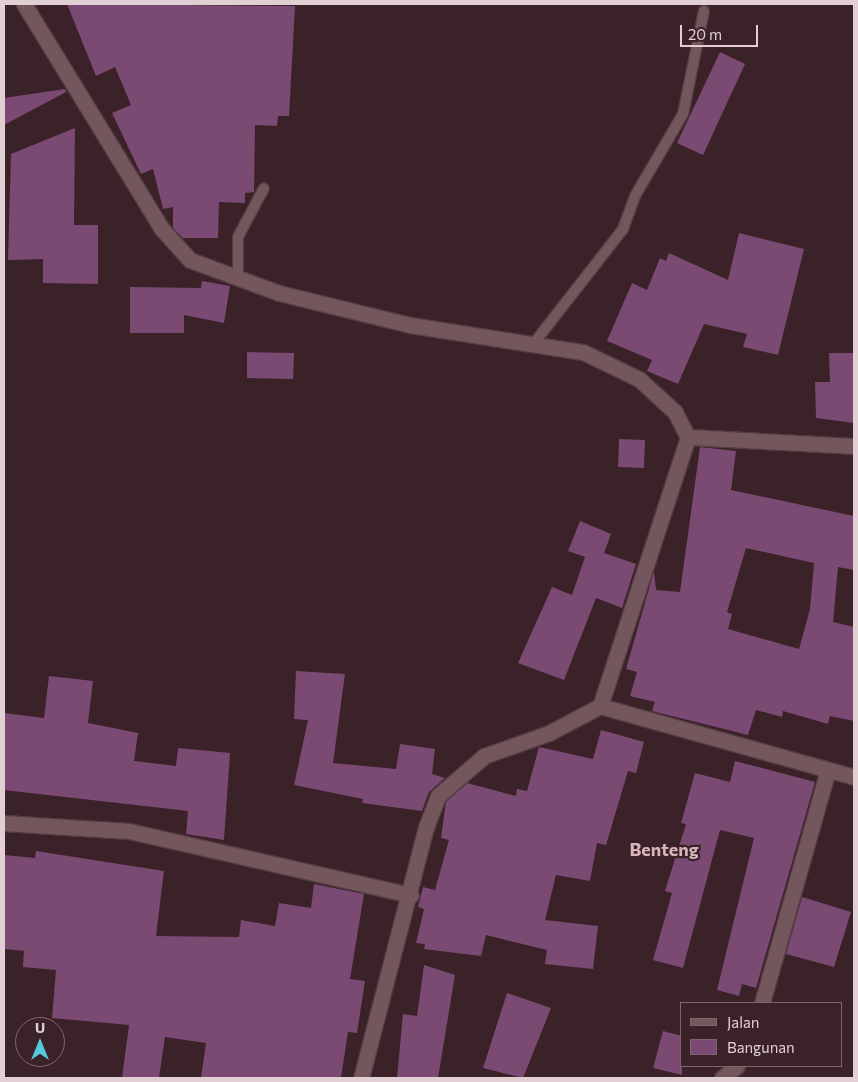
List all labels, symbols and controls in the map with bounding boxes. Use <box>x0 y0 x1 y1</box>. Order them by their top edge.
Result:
scale bar <box>683 15 760 47</box>
text: 20 m <box>688 25 722 43</box>
district label: Benteng <box>629 838 699 860</box>
legend <box>680 1002 843 1067</box>
text: Jalan <box>727 1013 759 1031</box>
north arrow <box>15 1017 65 1067</box>
text: U <box>35 1019 45 1036</box>
text: Bangunan <box>727 1038 795 1056</box>

